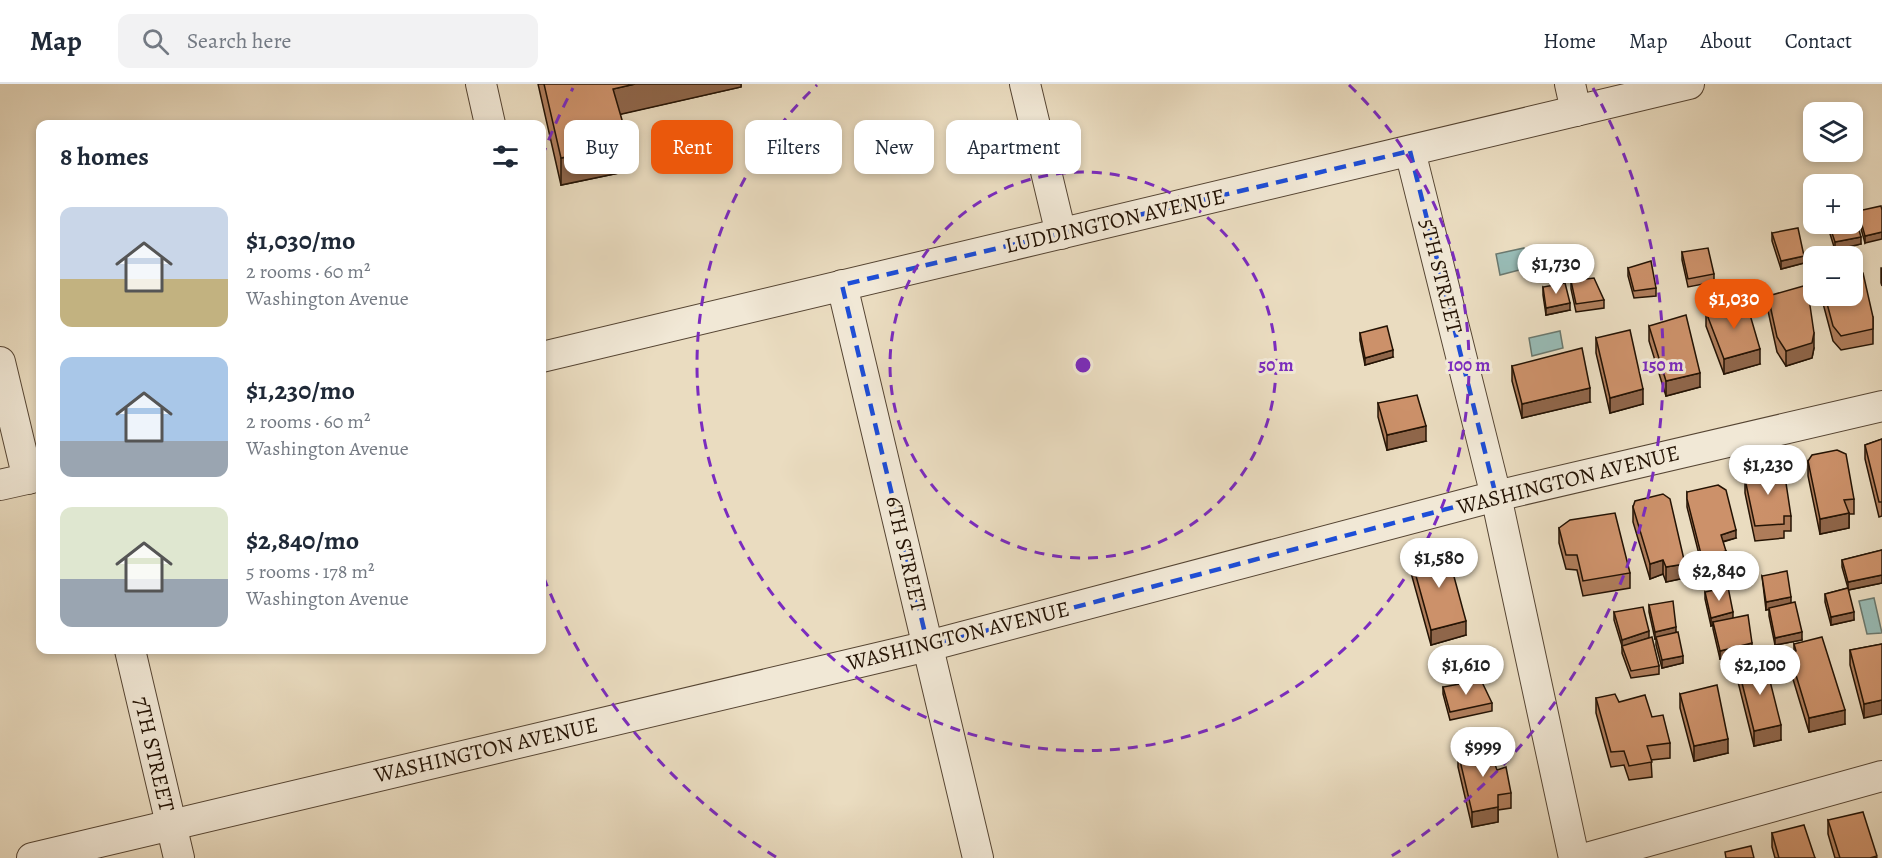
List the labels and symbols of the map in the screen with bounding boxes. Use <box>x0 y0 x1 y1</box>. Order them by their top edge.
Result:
street label: LUDDINGTON AVENUE <box>1002 181 1228 261</box>
street label: 5TH STREET <box>1412 215 1470 337</box>
pin: $1,730 <box>1507 244 1605 295</box>
pin: $1,030 <box>1685 279 1783 330</box>
text: 50 m <box>1259 353 1293 377</box>
text: 100 m <box>1448 353 1490 377</box>
text: 150 m <box>1642 353 1684 377</box>
centre of rings <box>1073 355 1093 375</box>
street label: WASHINGTON AVENUE <box>1453 438 1682 522</box>
pin: $1,230 <box>1719 445 1817 496</box>
street label: 6TH STREET <box>878 493 934 615</box>
pin: $1,580 <box>1390 538 1488 589</box>
pin: $2,840 <box>1670 551 1768 602</box>
street label: WASHINGTON AVENUE <box>843 594 1072 678</box>
pin: $1,610 <box>1417 645 1515 696</box>
pin: $2,100 <box>1711 645 1809 696</box>
street label: 7TH STREET <box>126 693 182 815</box>
street label: WASHINGTON AVENUE <box>370 710 601 791</box>
pin: $999 <box>1447 727 1519 778</box>

